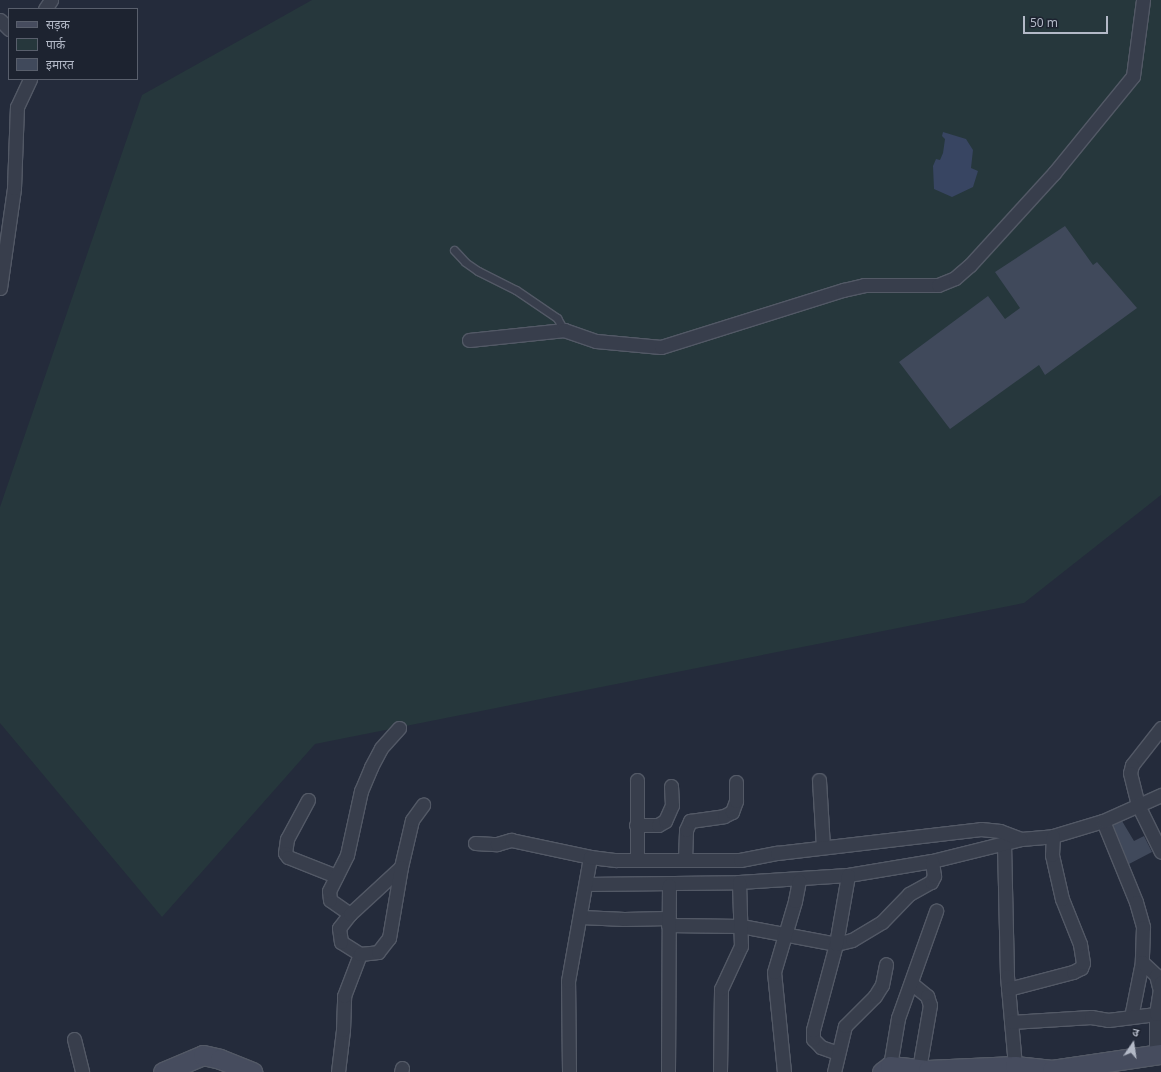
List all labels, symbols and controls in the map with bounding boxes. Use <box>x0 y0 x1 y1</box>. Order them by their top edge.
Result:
legend <box>8 8 138 80</box>
scale bar <box>1025 8 1110 34</box>
text: 50 m <box>1030 14 1058 31</box>
text: सड़क <box>46 16 70 33</box>
text: पार्क <box>46 36 65 53</box>
text: इमारत <box>46 56 74 73</box>
north arrow <box>1113 1024 1153 1064</box>
text: उ <box>1131 1024 1141 1040</box>

